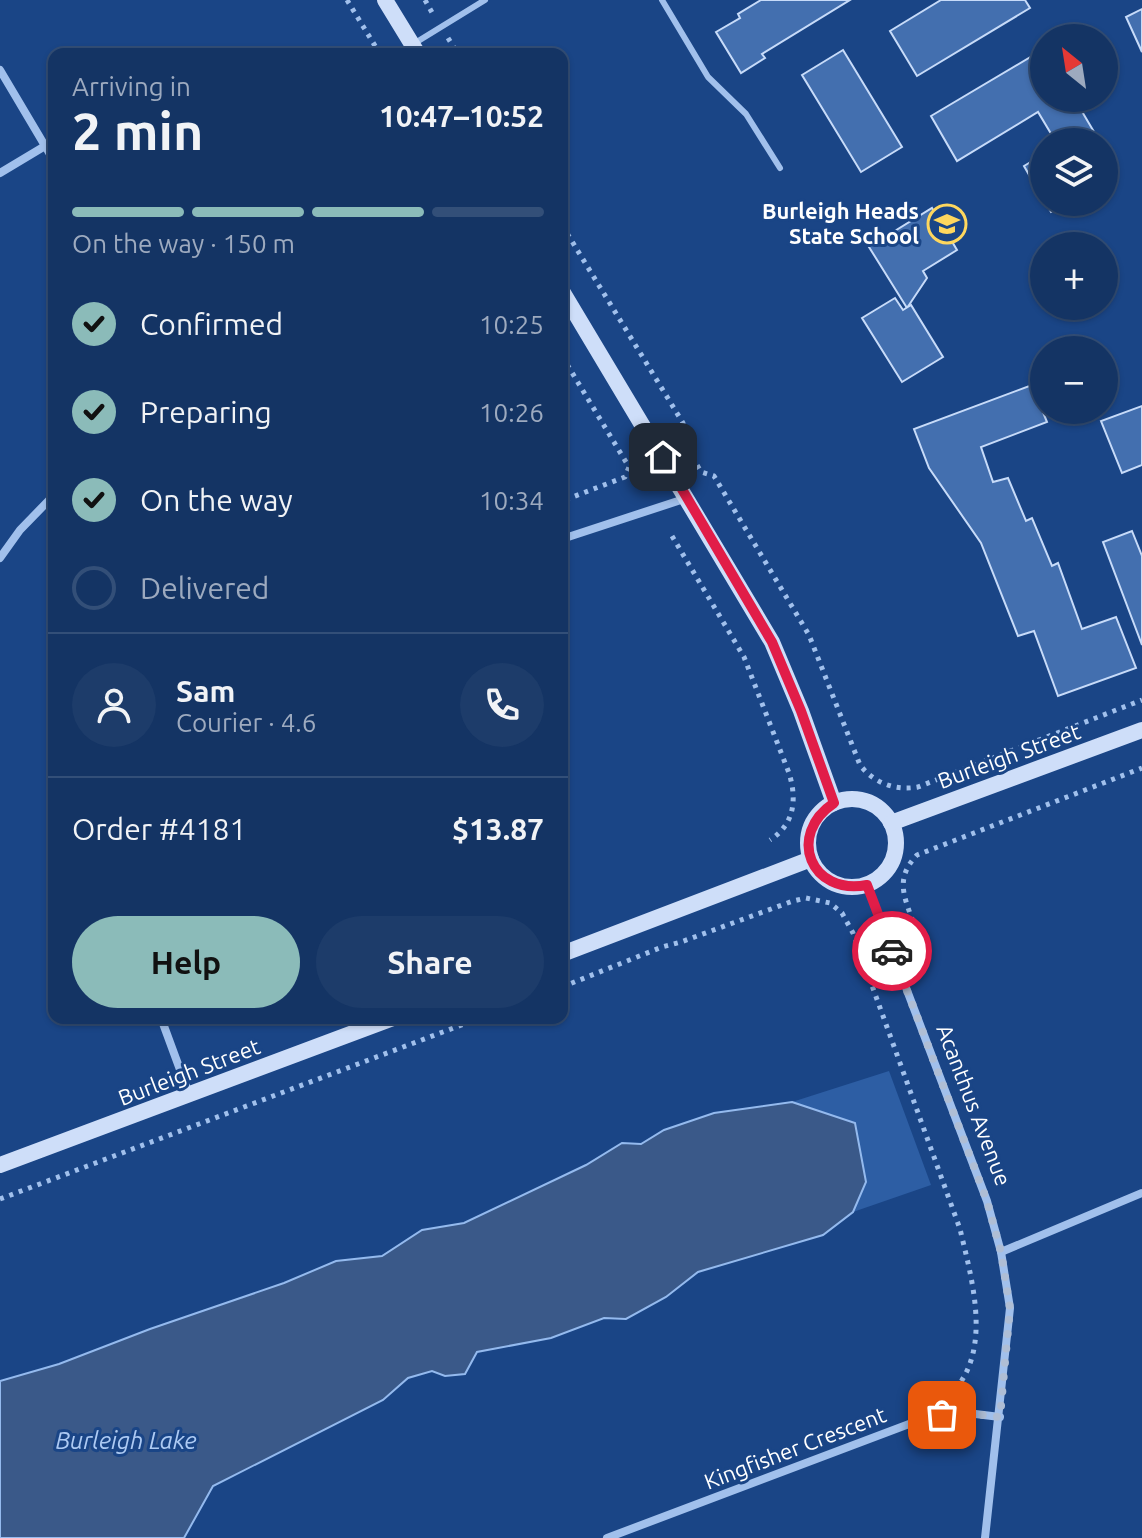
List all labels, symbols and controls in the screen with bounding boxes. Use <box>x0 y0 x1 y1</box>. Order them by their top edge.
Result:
north arrow <box>1030 24 1118 112</box>
map controls <box>1030 24 1118 424</box>
text: Arriving in <box>72 72 191 101</box>
text: 10:47–10:52 <box>379 99 544 133</box>
text: 2 min <box>72 102 203 160</box>
button: layers <box>1030 128 1118 216</box>
place label: Burleigh Heads State School <box>762 198 919 248</box>
school or university icon: Burleigh Heads State School <box>926 203 968 245</box>
text: On the way · 150 m <box>72 229 295 258</box>
button: + <box>1030 232 1118 320</box>
icon: check <box>72 302 116 346</box>
text: Confirmed <box>140 307 283 341</box>
text: 10:25 <box>479 310 544 339</box>
button: − <box>1030 336 1118 424</box>
icon: check <box>72 390 116 434</box>
text: Preparing <box>140 395 272 429</box>
text: 10:26 <box>479 398 544 427</box>
pin <box>629 423 697 491</box>
icon: home <box>641 435 685 479</box>
icon: check <box>72 478 116 522</box>
text: On the way <box>140 483 293 517</box>
text: 10:34 <box>479 486 544 515</box>
text: Delivered <box>140 571 269 605</box>
button: person <box>72 663 156 747</box>
button: phone <box>460 663 544 747</box>
text: Sam <box>176 674 235 708</box>
text: Courier · 4.6 <box>176 708 316 737</box>
street label: Burleigh Street <box>934 718 1084 793</box>
text: Order #4181 <box>72 812 246 846</box>
text: $13.87 <box>452 812 544 846</box>
courier <box>852 911 932 991</box>
button: Help <box>72 916 300 1008</box>
button: Share <box>316 916 544 1008</box>
icon: car <box>870 929 914 973</box>
street label: Acanthus Avenue <box>932 1021 1017 1189</box>
street label: Burleigh Street <box>114 1033 264 1110</box>
pin <box>908 1381 976 1449</box>
icon: bag <box>920 1393 964 1437</box>
street label: Kingfisher Crescent <box>700 1401 890 1494</box>
water label: Burleigh Lake <box>55 1427 197 1454</box>

